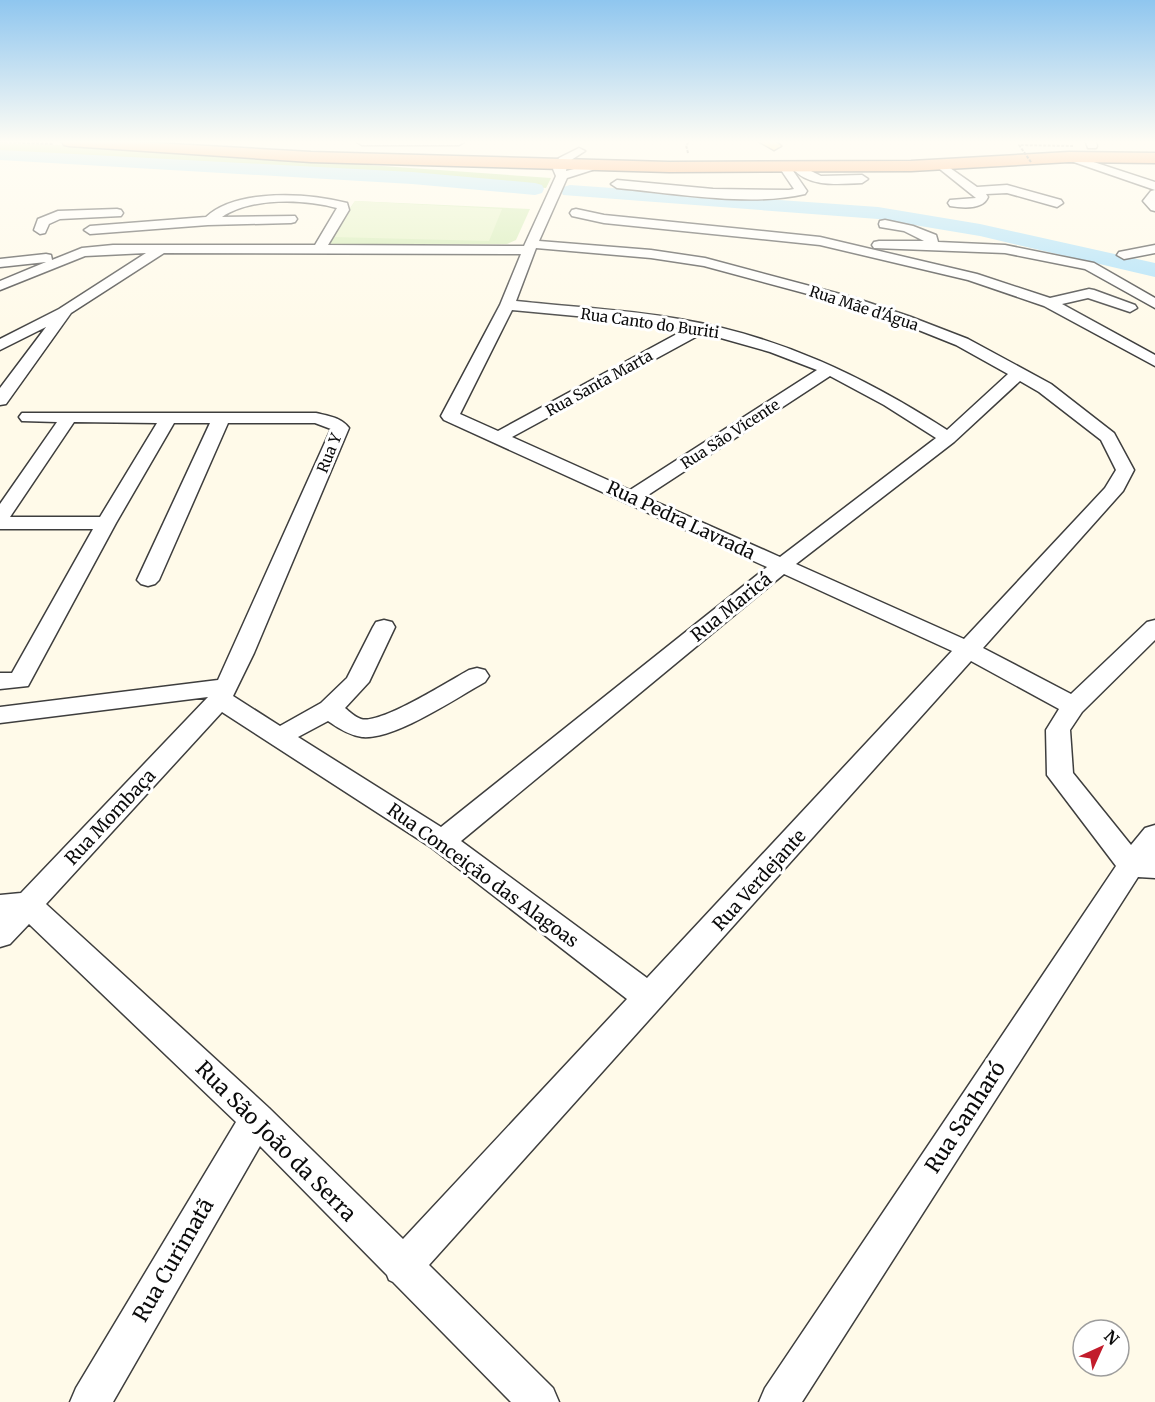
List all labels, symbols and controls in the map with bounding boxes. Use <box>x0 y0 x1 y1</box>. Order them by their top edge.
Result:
street label: Rua Mãe d'Água <box>807 280 921 335</box>
street label: Rua Canto do Buriti <box>579 304 721 342</box>
street label: Rua Santa Marta <box>542 346 656 420</box>
street label: Rua São Vicente <box>677 395 783 473</box>
street label: Rua Y <box>313 430 346 476</box>
street label: Rua Pedra Lavrada <box>603 476 759 565</box>
street label: Rua Maricá <box>686 567 776 647</box>
street label: Rua Mombaça <box>60 764 160 870</box>
street label: Rua Conceição das Alagoas <box>383 798 583 952</box>
street label: Rua Verdejante <box>707 825 811 935</box>
street label: Rua São João da Serra <box>190 1055 362 1227</box>
street label: Rua Sanharó <box>919 1056 1011 1178</box>
street label: Rua Curimatã <box>127 1193 219 1327</box>
north arrow <box>1071 1318 1131 1378</box>
text: N <box>1100 1326 1123 1349</box>

